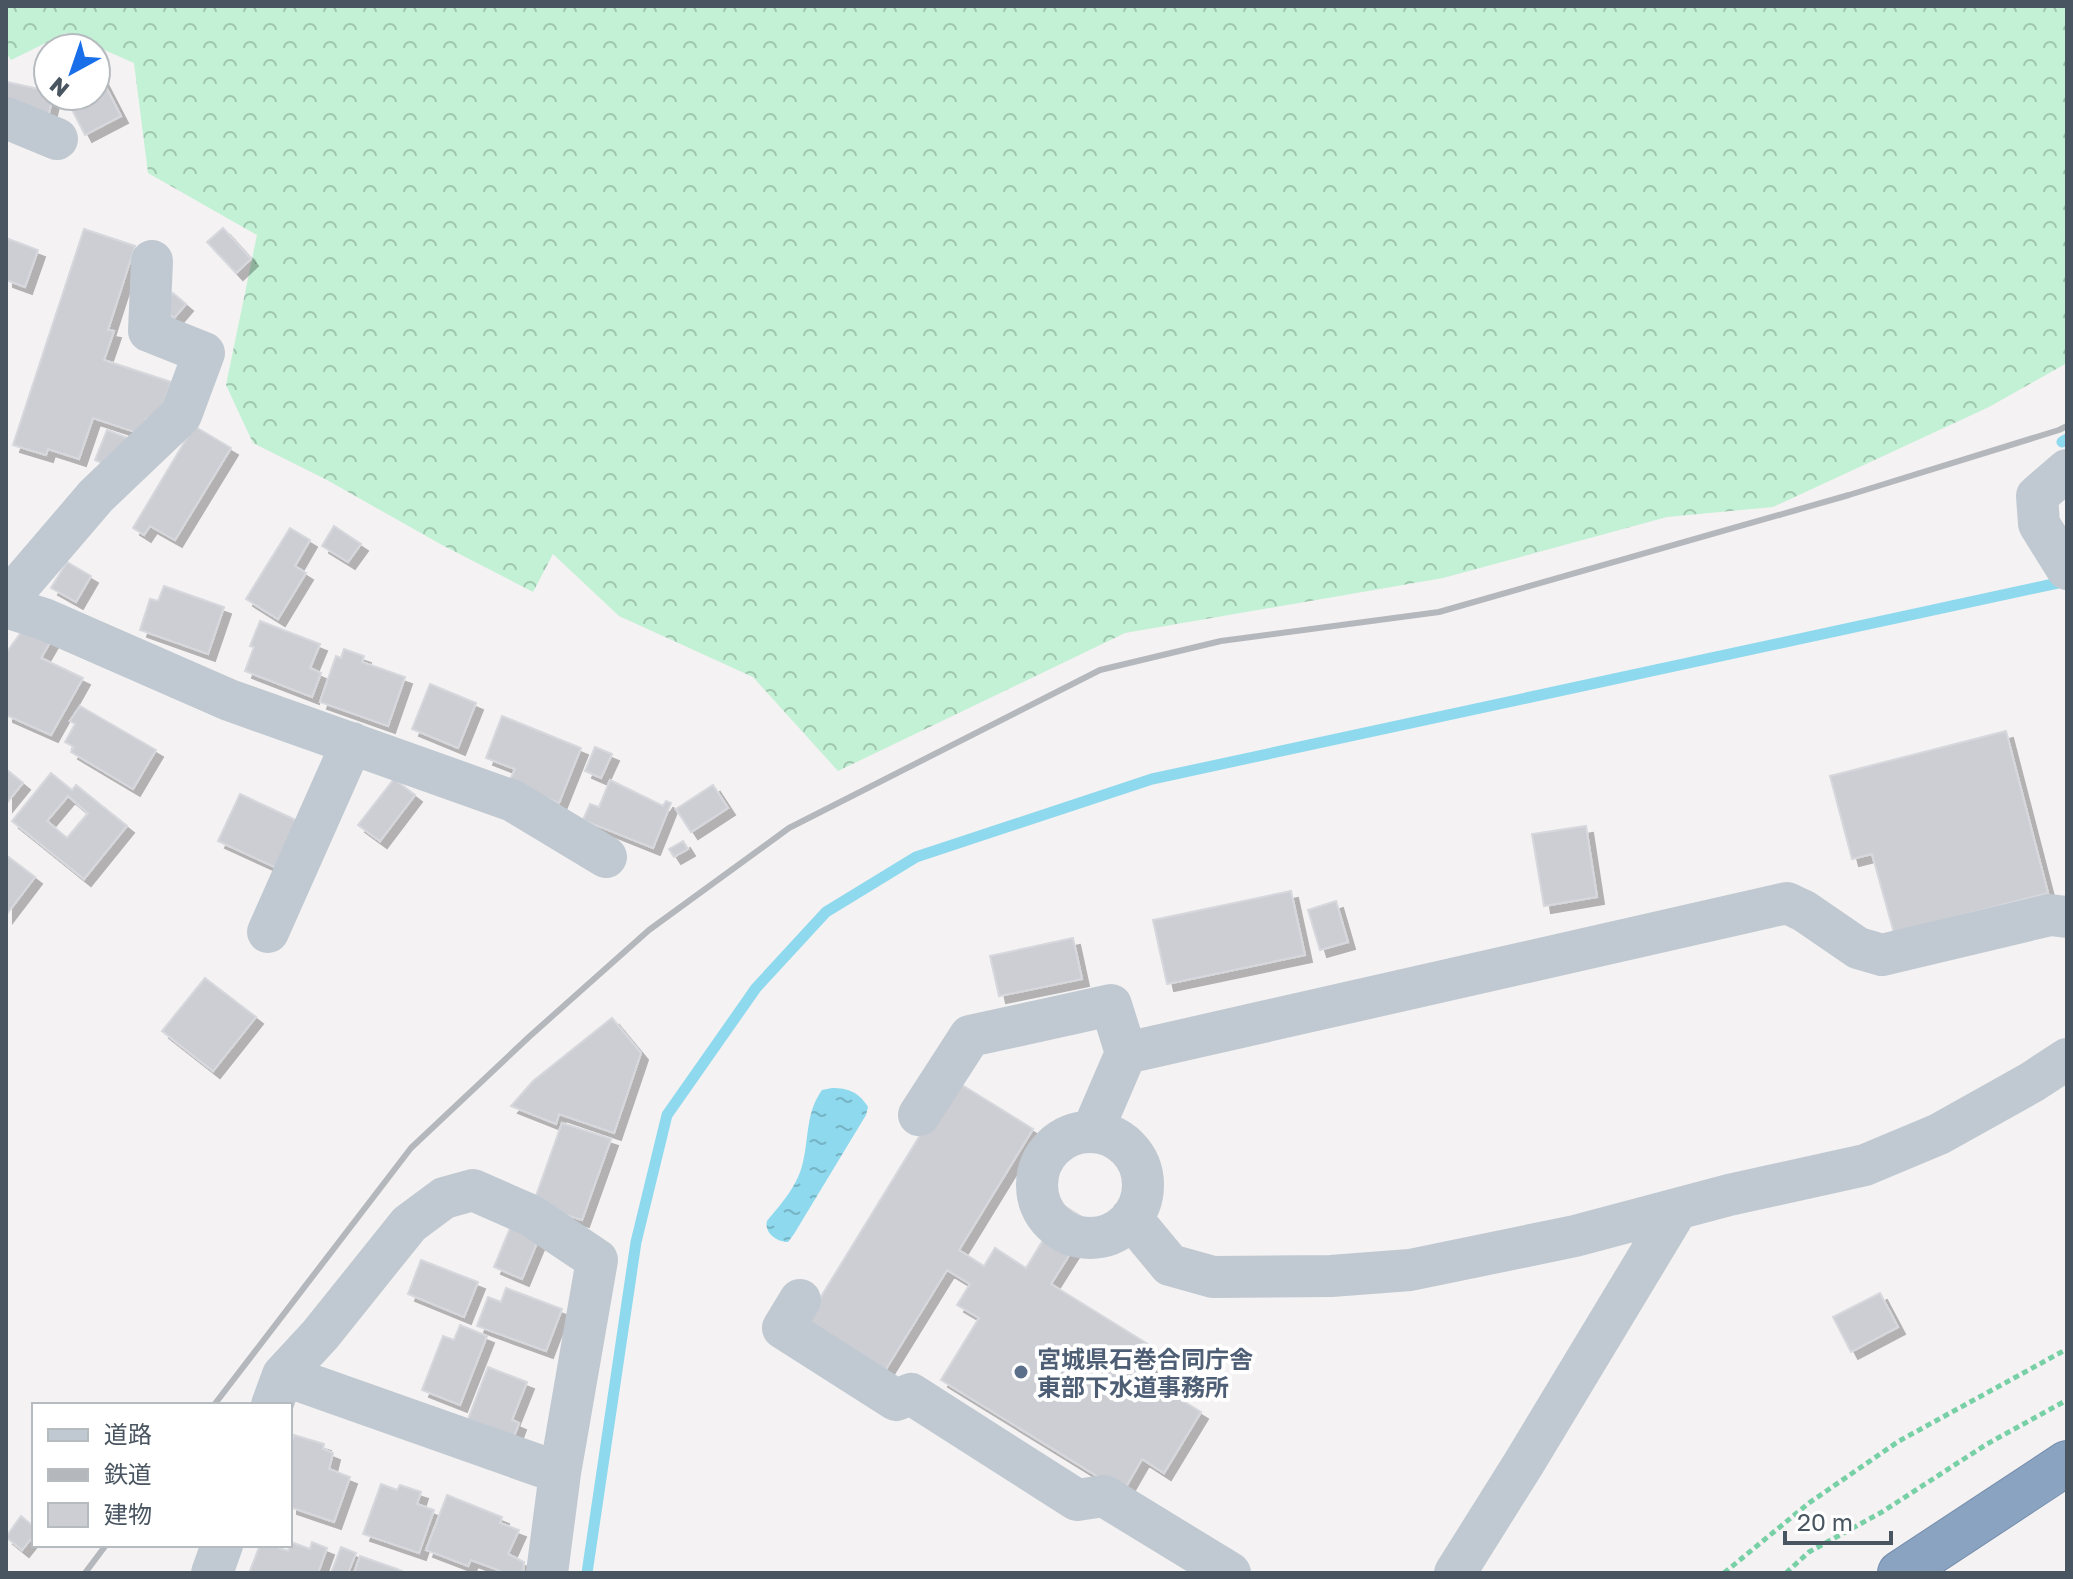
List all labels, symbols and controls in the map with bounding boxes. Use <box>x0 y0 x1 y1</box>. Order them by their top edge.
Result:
north arrow <box>32 32 112 112</box>
text: N <box>44 72 74 103</box>
place label: 宮城県石巻合同庁舎 東部下水道事務所 <box>1037 1344 1253 1401</box>
marker: 宮城県石巻合同庁舎 東部下水道事務所 <box>1012 1363 1030 1381</box>
legend <box>32 1403 292 1547</box>
text: 道路 <box>104 1419 152 1448</box>
text: 鉄道 <box>104 1459 152 1488</box>
scale bar <box>1785 1495 1891 1545</box>
text: 建物 <box>104 1499 152 1528</box>
text: 20 m <box>1797 1507 1853 1536</box>

